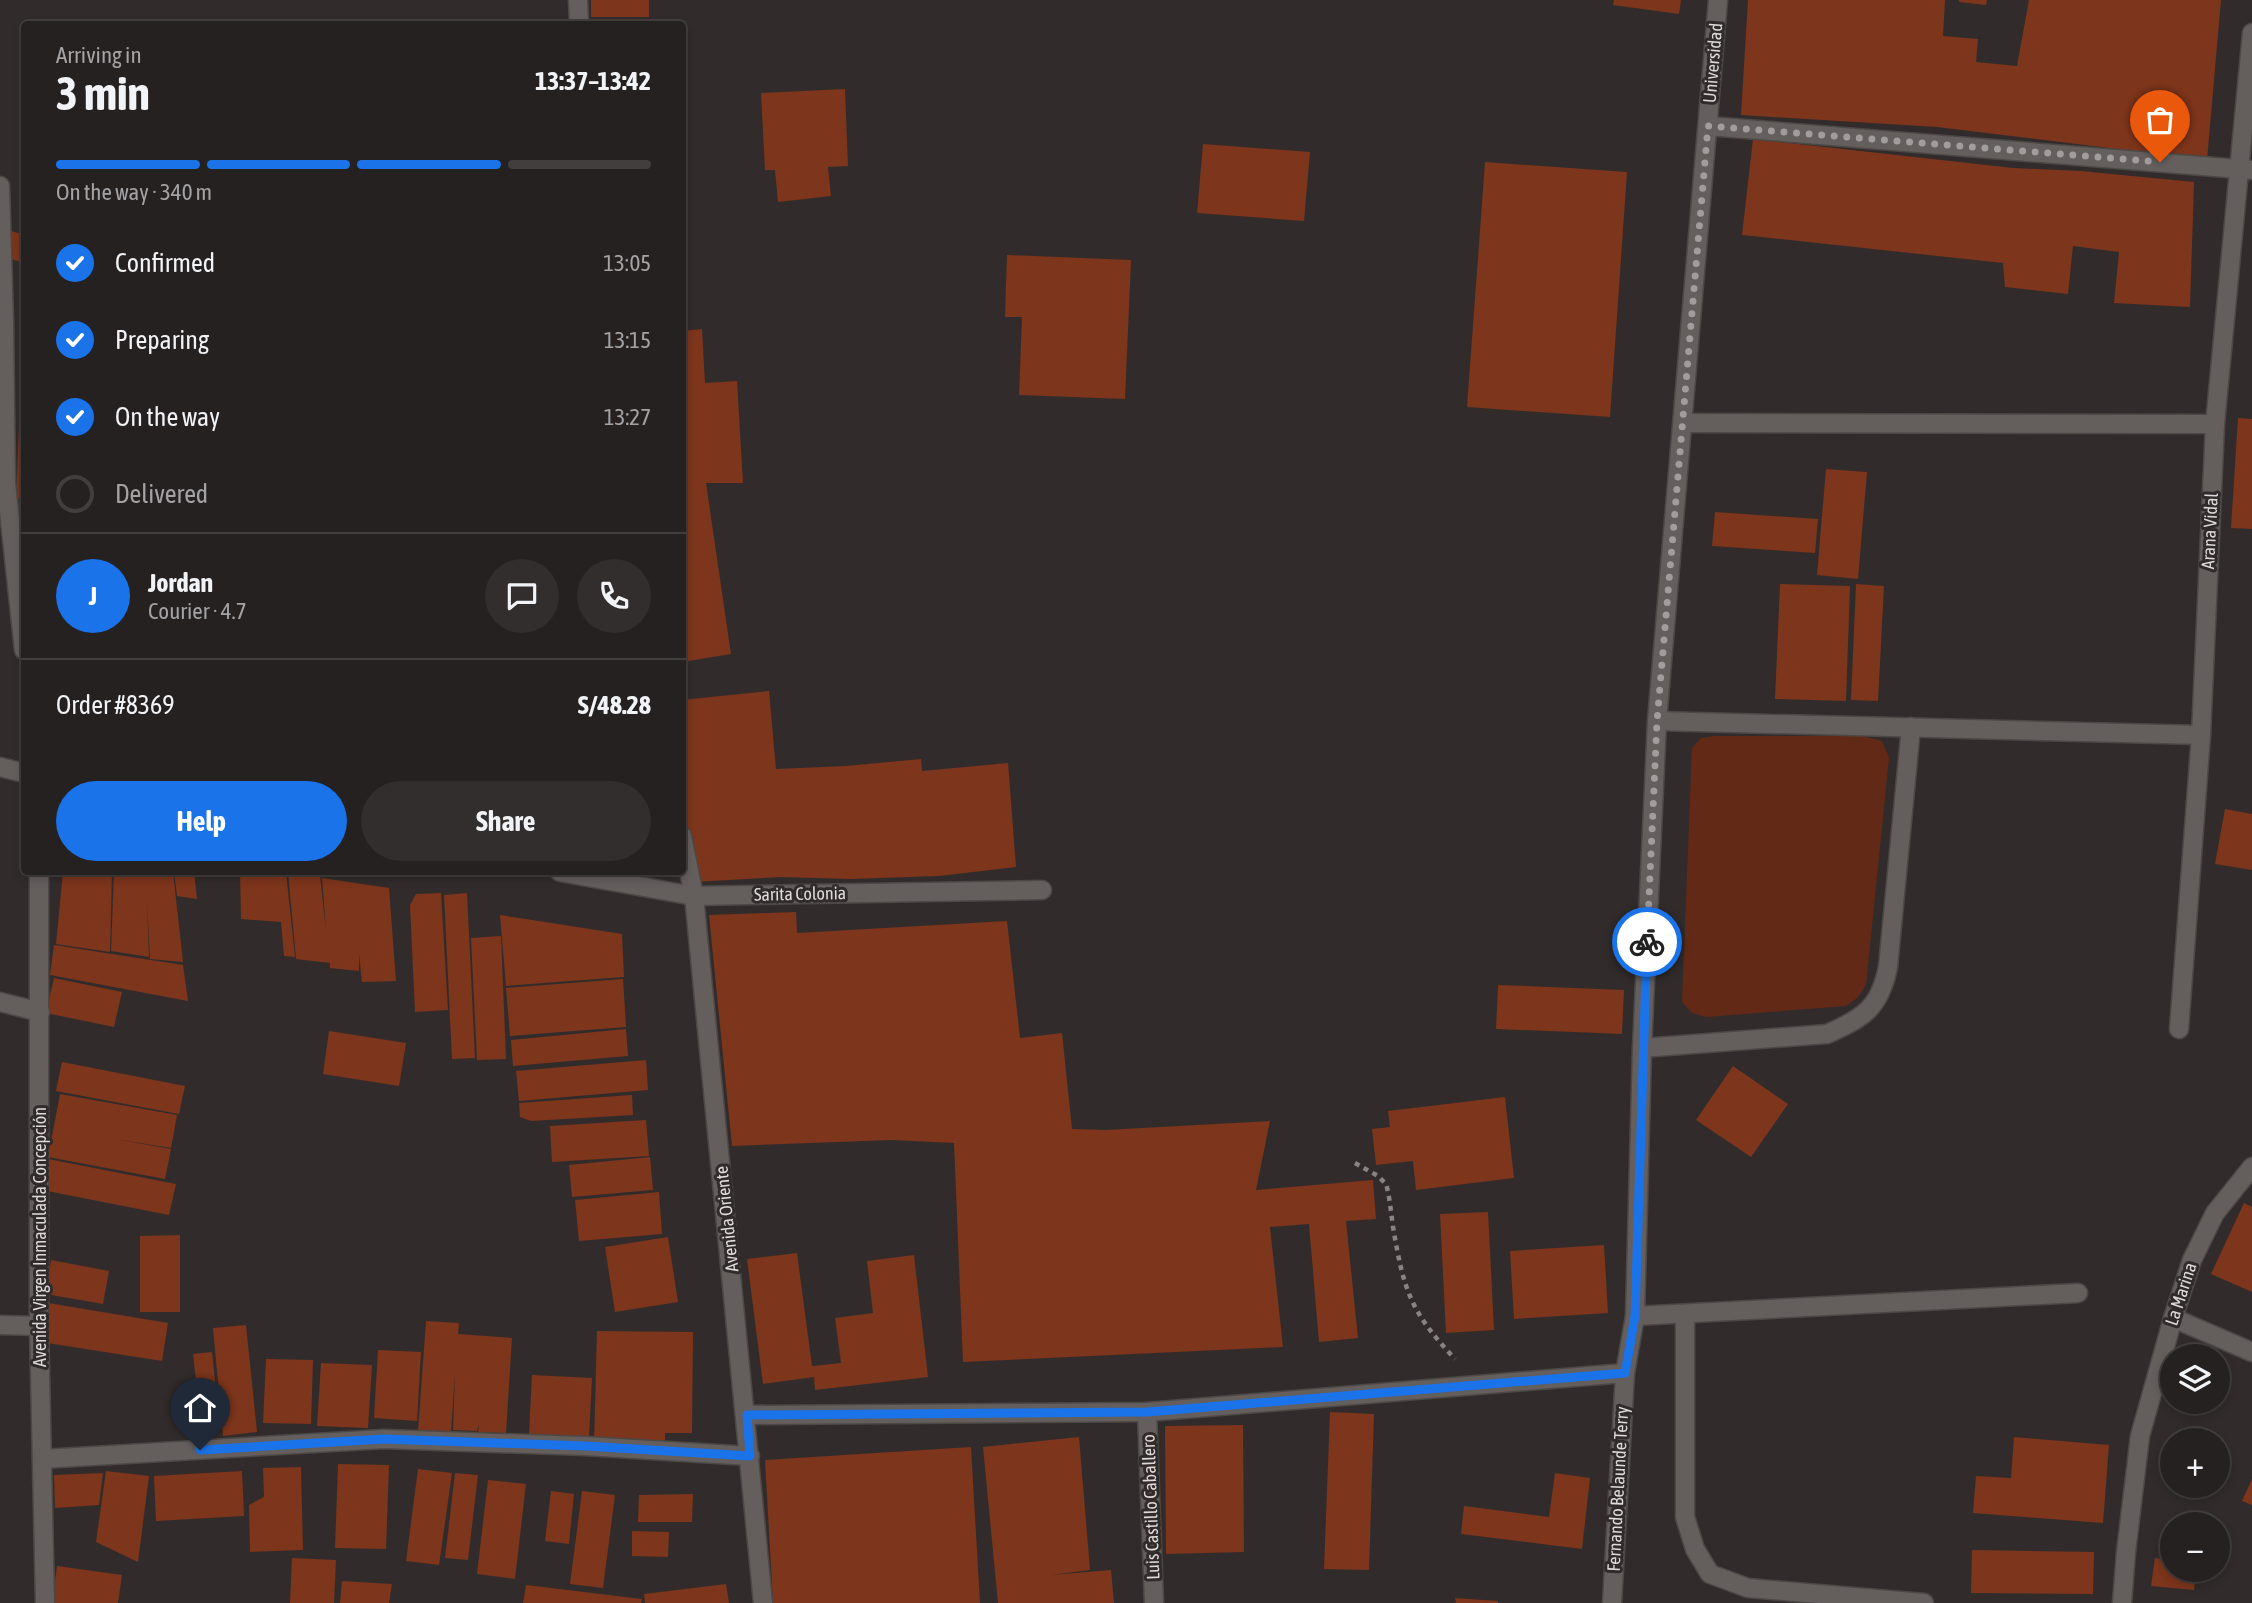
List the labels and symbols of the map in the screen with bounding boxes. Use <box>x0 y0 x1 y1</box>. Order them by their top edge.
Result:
street label: Universidad <box>1699 22 1726 104</box>
pin <box>2130 90 2190 162</box>
street label: Arana Vidal <box>2197 492 2222 570</box>
street label: Sarita Colonia <box>754 882 846 905</box>
courier <box>1612 907 1682 977</box>
street label: Avenida Virgen Inmaculada Concepción <box>29 1107 50 1367</box>
street label: Avenida Oriente <box>710 1165 743 1273</box>
street label: La Marina <box>2161 1260 2201 1328</box>
pin <box>170 1378 230 1450</box>
street label: Fernando Belaunde Terry <box>1603 1406 1632 1572</box>
street label: Luis Castillo Caballero <box>1137 1434 1164 1580</box>

